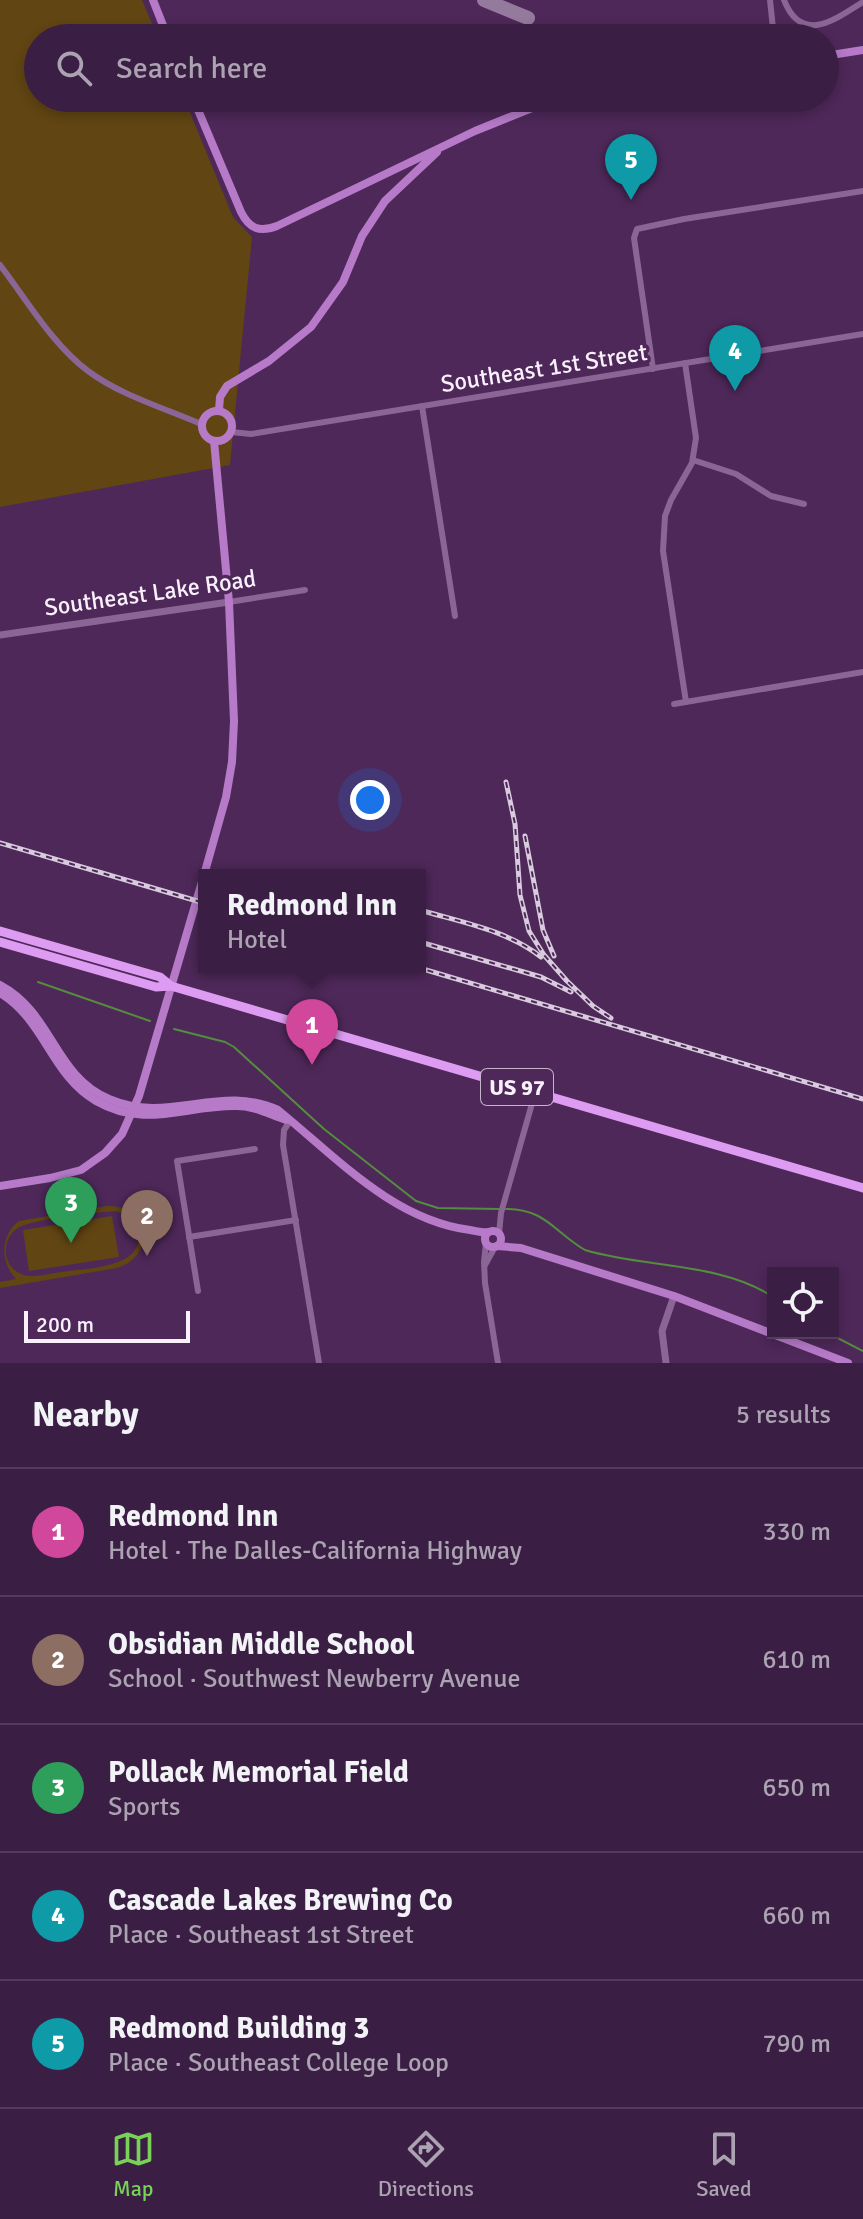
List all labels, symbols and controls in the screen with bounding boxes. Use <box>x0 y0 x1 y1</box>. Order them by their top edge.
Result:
search box <box>24 24 839 112</box>
icon: search <box>52 46 96 90</box>
text: Search here <box>116 50 267 87</box>
pin: 5 <box>605 134 657 200</box>
pin: 4 <box>709 325 761 391</box>
street label: Southeast 1st Street <box>439 337 649 399</box>
street label: Southeast Lake Road <box>42 563 258 623</box>
your location <box>350 780 390 820</box>
popup <box>198 869 426 973</box>
text: Redmond Inn <box>227 887 397 924</box>
text: Hotel <box>227 924 287 956</box>
pin: 1 <box>286 999 338 1065</box>
road number: US 97 <box>481 1069 553 1105</box>
pin: 3 <box>45 1177 97 1243</box>
pin: 2 <box>121 1190 173 1256</box>
map controls <box>767 1267 839 1339</box>
button: locate <box>767 1267 839 1339</box>
scale bar <box>24 1307 190 1343</box>
text: 200 m <box>36 1311 94 1338</box>
text: Nearby <box>32 1394 139 1436</box>
text: 5 results <box>736 1399 831 1431</box>
text: Redmond Inn <box>108 1498 278 1535</box>
text: 1 <box>51 1516 65 1548</box>
text: 330 m <box>762 1516 831 1548</box>
text: Hotel · The Dalles-California Highway <box>108 1535 522 1567</box>
text: Obsidian Middle School <box>108 1626 415 1663</box>
text: 2 <box>51 1644 65 1676</box>
text: 610 m <box>762 1644 831 1676</box>
text: School · Southwest Newberry Avenue <box>108 1663 520 1695</box>
text: Pollack Memorial Field <box>108 1754 409 1791</box>
text: 3 <box>51 1772 65 1804</box>
text: 650 m <box>762 1772 831 1804</box>
text: Sports <box>108 1791 180 1823</box>
text: Cascade Lakes Brewing Co <box>108 1882 453 1919</box>
text: 4 <box>51 1900 65 1932</box>
text: 660 m <box>762 1900 831 1932</box>
text: Place · Southeast 1st Street <box>108 1919 414 1951</box>
text: Redmond Building 3 <box>108 2010 370 2047</box>
text: 5 <box>51 2028 65 2060</box>
text: 790 m <box>762 2028 831 2060</box>
text: Place · Southeast College Loop <box>108 2047 449 2079</box>
tab: Map <box>111 2127 155 2202</box>
tab: Directions <box>378 2127 474 2202</box>
tab: Saved <box>696 2127 752 2202</box>

